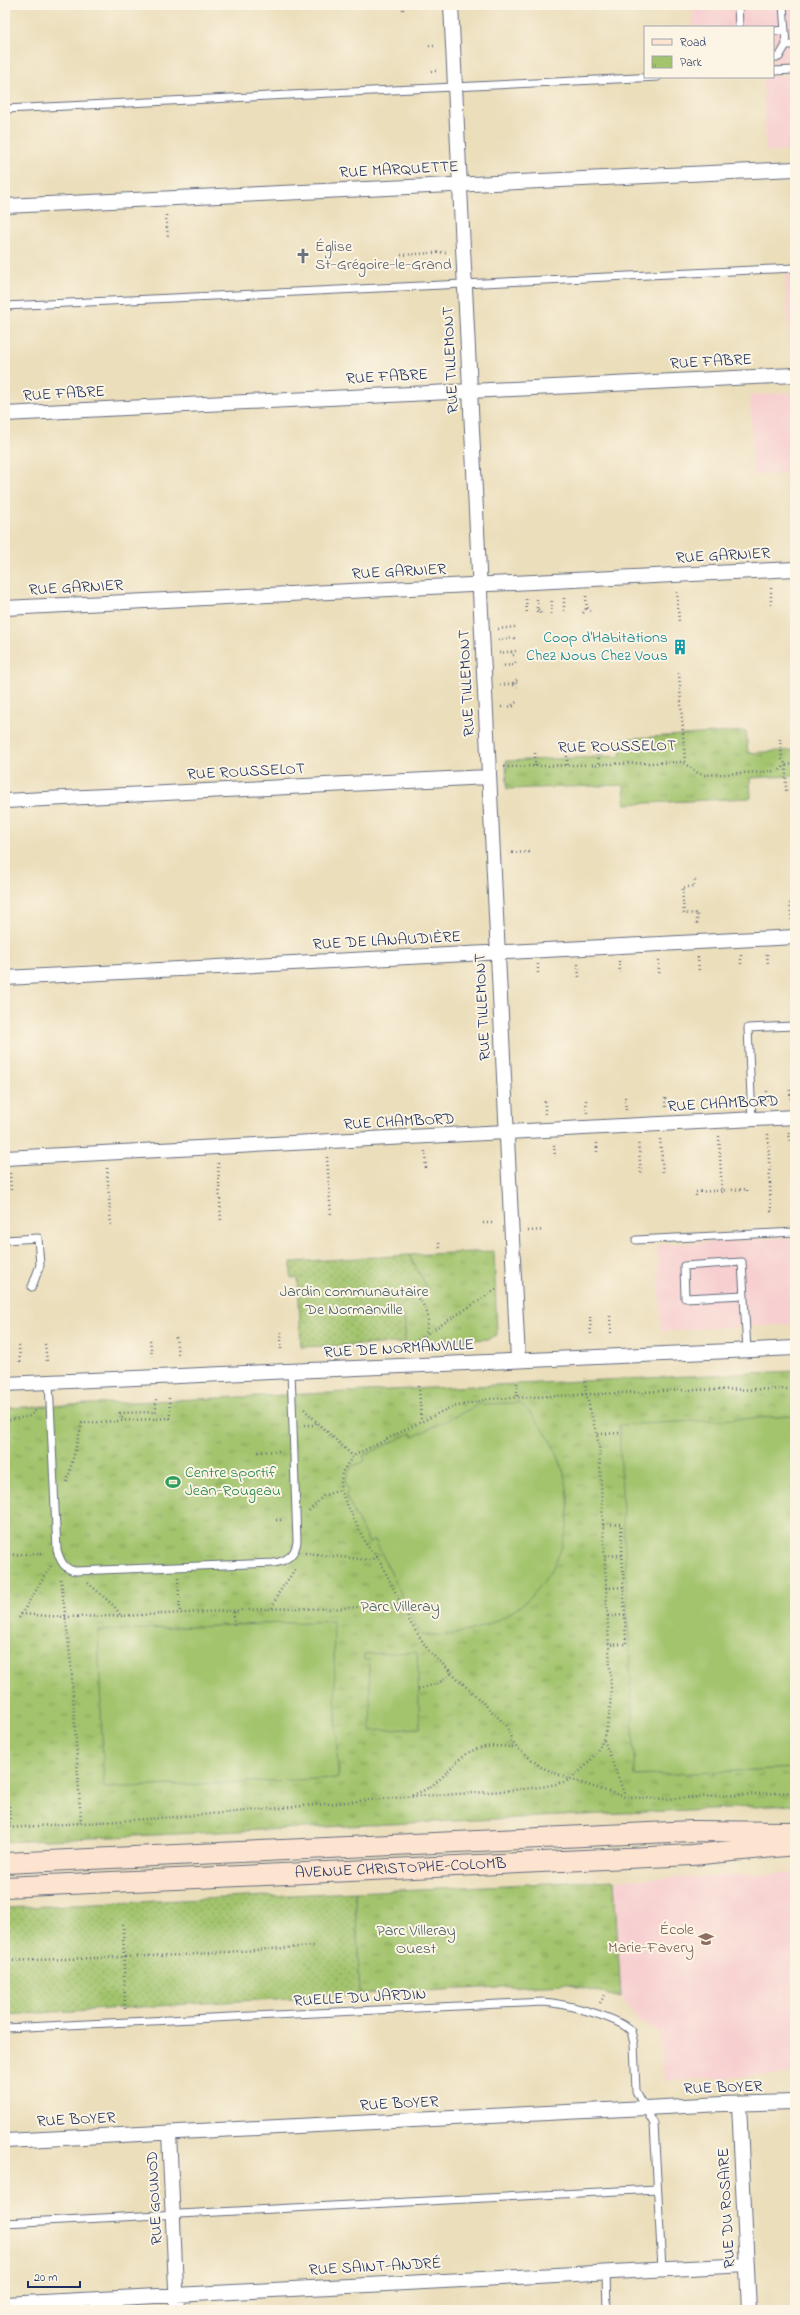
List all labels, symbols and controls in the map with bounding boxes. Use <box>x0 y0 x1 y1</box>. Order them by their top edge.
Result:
legend <box>644 26 774 78</box>
text: Road <box>680 34 706 52</box>
text: Park <box>680 54 702 72</box>
street label: RUE MARQUETTE <box>339 155 459 185</box>
place label: Église St-Grégoire-le-Grand <box>315 235 452 277</box>
church icon: Église St-Grégoire-le-Grand <box>294 247 312 265</box>
street label: RUE TILLEMONT <box>436 306 466 414</box>
street label: RUE FABRE <box>669 348 753 376</box>
street label: RUE FABRE <box>345 363 429 391</box>
street label: RUE FABRE <box>22 380 106 408</box>
street label: RUE GARNIER <box>675 542 771 570</box>
street label: RUE GARNIER <box>351 558 447 586</box>
street label: RUE GARNIER <box>28 574 124 602</box>
place label: Coop d'Habitations Chez Nous Chez Vous <box>526 626 668 668</box>
street label: RUE TILLEMONT <box>452 629 482 737</box>
building icon: Coop d'Habitations Chez Nous Chez Vous <box>671 638 689 656</box>
street label: RUE ROUSSELOT <box>558 734 676 760</box>
street label: RUE ROUSSELOT <box>186 757 306 787</box>
street label: RUE DE LANAUDIÈRE <box>312 925 462 957</box>
street label: RUE TILLEMONT <box>468 953 498 1061</box>
street label: RUE CHAMBORD <box>667 1089 779 1119</box>
street label: RUE CHAMBORD <box>343 1107 455 1137</box>
park label: Jardin communautaire De Normanville <box>279 1280 429 1322</box>
street label: RUE DE NORMANVILLE <box>323 1333 475 1365</box>
place label: Centre sportif Jean-Rougeau <box>185 1461 281 1503</box>
sports icon: Centre sportif Jean-Rougeau <box>164 1473 182 1491</box>
park label: Parc Villeray <box>360 1595 440 1619</box>
street label: AVENUE CHRISTOPHE-COLOMB <box>294 1852 507 1885</box>
place label: École Marie-Favery <box>608 1918 695 1960</box>
park label: Parc Villeray Ouest <box>376 1919 456 1961</box>
school or university icon: École Marie-Favery <box>697 1930 715 1948</box>
street label: RUELLE DU JARDIN <box>293 1983 427 2013</box>
street label: RUE BOYER <box>683 2075 763 2101</box>
street label: RUE BOYER <box>359 2090 439 2118</box>
street label: RUE BOYER <box>36 2106 116 2134</box>
street label: RUE DU ROSAIRE <box>712 2147 742 2269</box>
street label: RUE GOUNOD <box>141 2151 169 2245</box>
street label: RUE SAINT-ANDRÉ <box>308 2252 442 2282</box>
scale bar <box>28 2263 80 2289</box>
text: 20 m <box>34 2269 57 2287</box>

